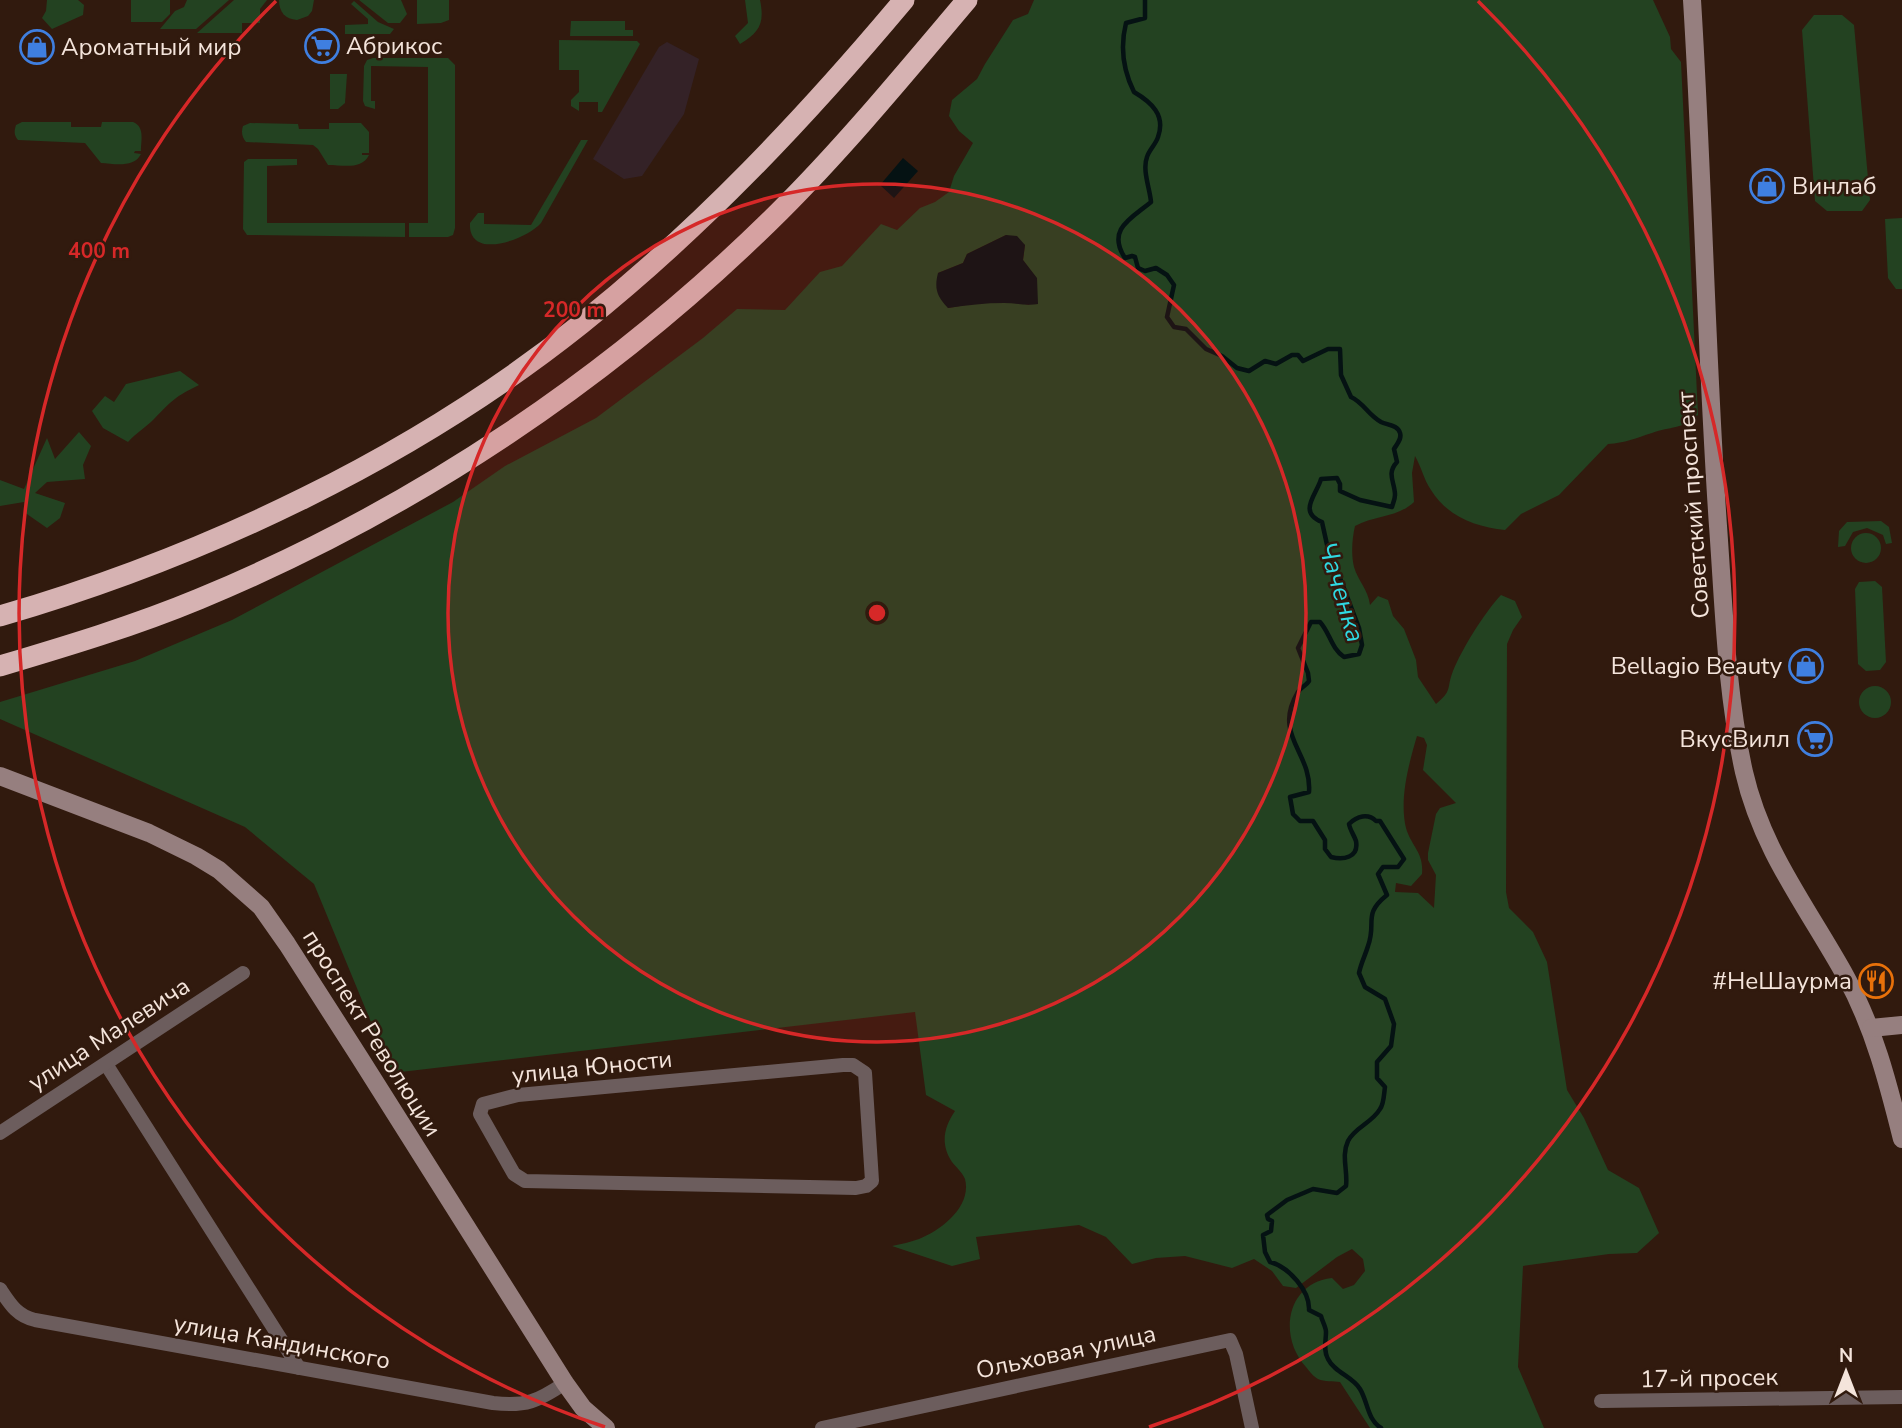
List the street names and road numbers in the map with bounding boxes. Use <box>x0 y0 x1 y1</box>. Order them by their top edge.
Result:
street label: Советский проспект <box>1669 390 1717 620</box>
street label: проспект Революции <box>295 923 449 1143</box>
street label: улица Малевича <box>22 970 196 1098</box>
street label: улица Юности <box>510 1043 674 1091</box>
street label: улица Кандинского <box>171 1307 393 1377</box>
street label: Ольховая улица <box>973 1317 1159 1387</box>
street label: 17-й просек <box>1640 1361 1779 1395</box>

